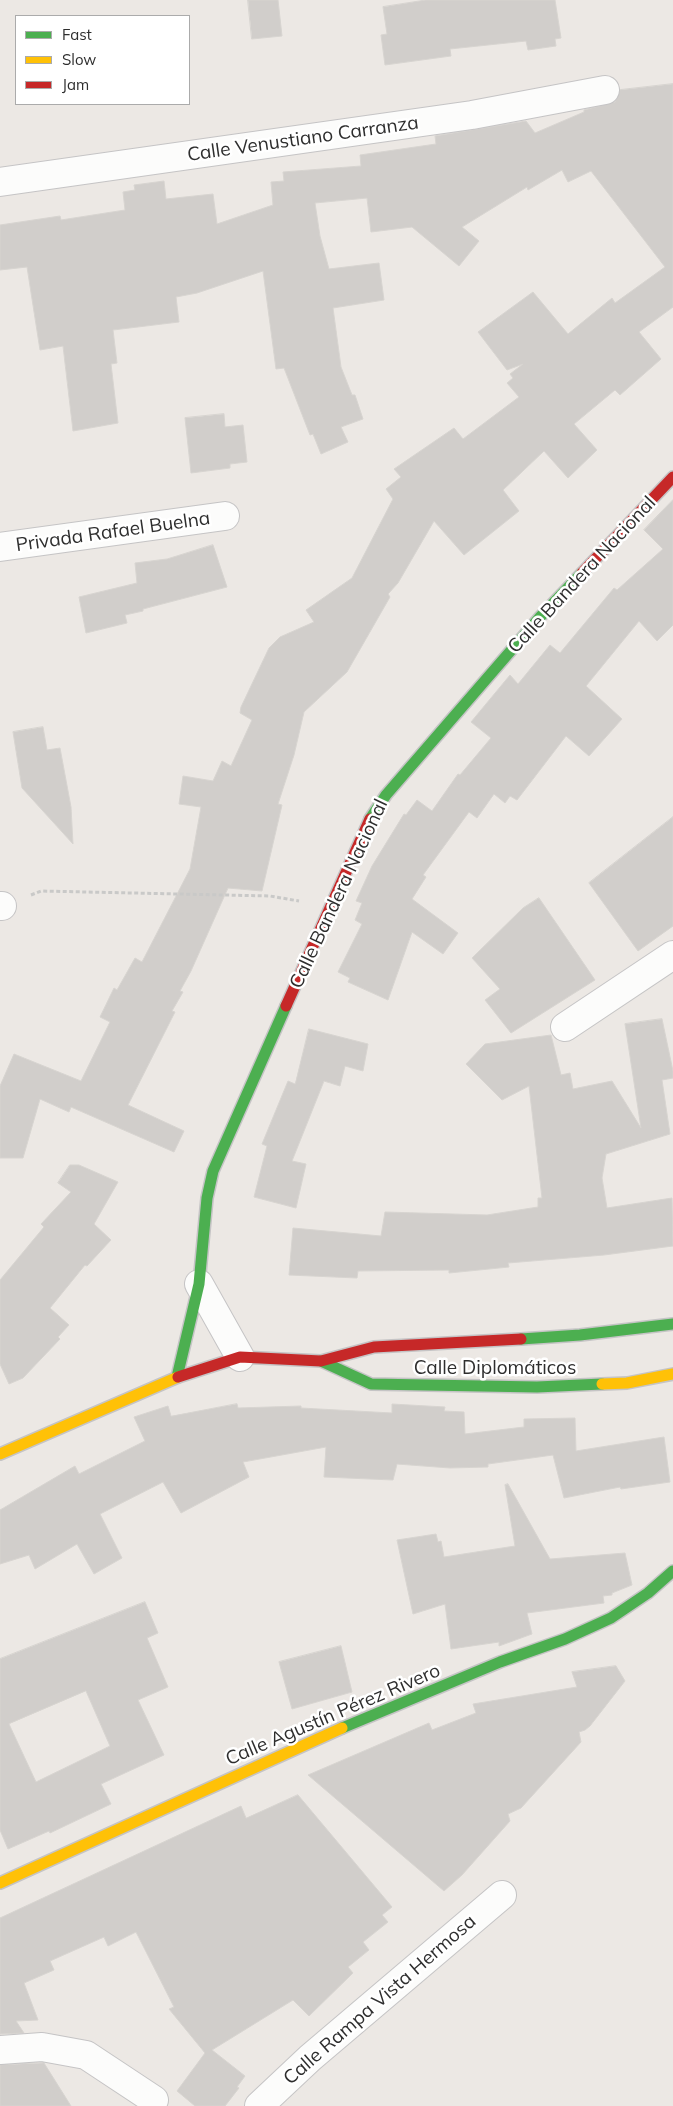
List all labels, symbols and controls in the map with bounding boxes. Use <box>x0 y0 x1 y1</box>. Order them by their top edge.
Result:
legend <box>15 15 190 105</box>
text: Fast <box>62 25 92 44</box>
text: Slow <box>62 50 96 69</box>
text: Jam <box>62 75 89 94</box>
street label: Calle Venustiano Carranza <box>186 111 420 167</box>
street label: Calle Bandera Nacional <box>503 492 661 658</box>
street label: Privada Rafael Buelna <box>14 507 212 557</box>
street label: Calle Bandera Nacional <box>285 796 393 992</box>
street label: Calle Diplomáticos <box>414 1357 576 1379</box>
street label: Calle Agustín Pérez Rivero <box>222 1659 444 1771</box>
street label: Calle Rampa Vista Hermosa <box>279 1910 481 2090</box>

